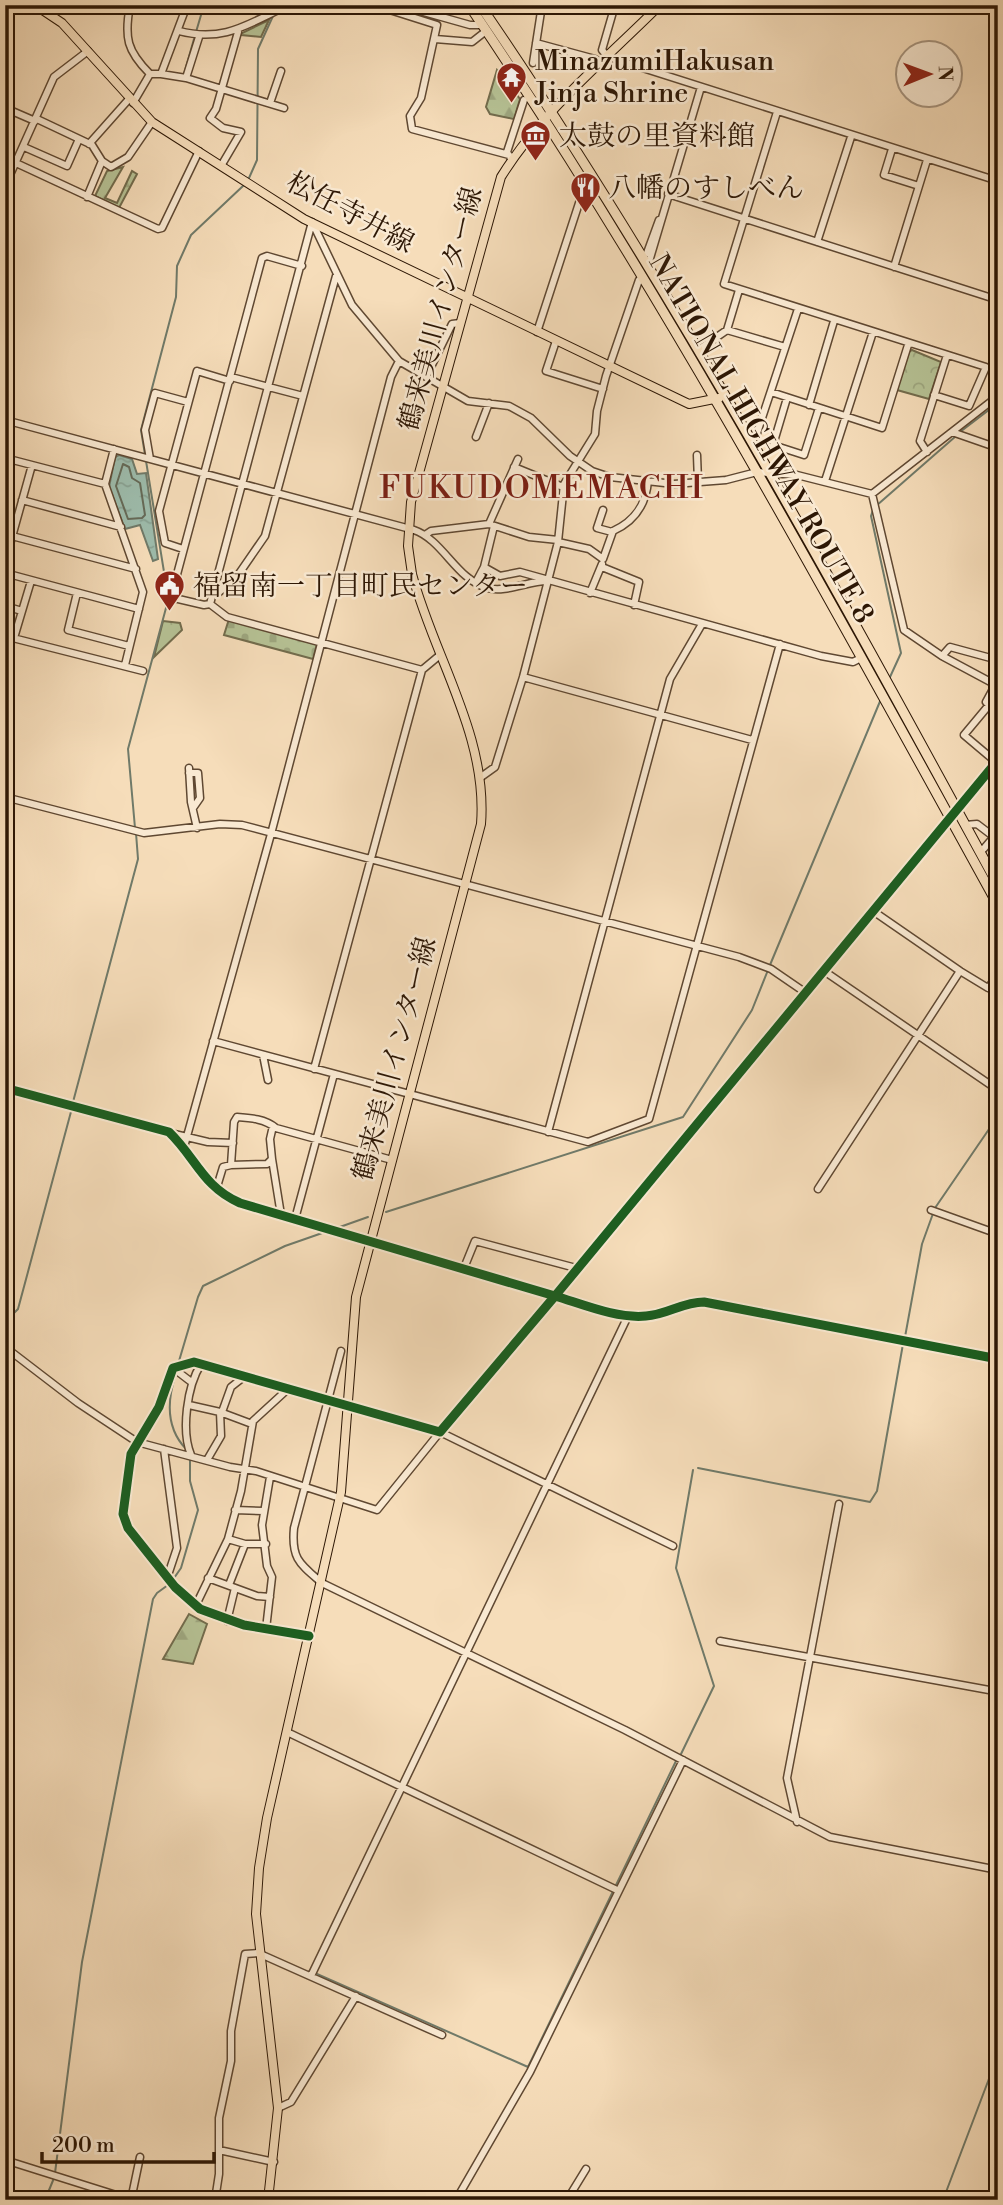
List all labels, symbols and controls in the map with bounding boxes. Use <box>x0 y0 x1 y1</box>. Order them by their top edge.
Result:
north arrow <box>894 38 964 108</box>
place label: MinazumiHakusan Jinja Shrine <box>534 44 774 111</box>
temple icon: MinazumiHakusan Jinja Shrine <box>495 60 529 104</box>
text: N <box>933 66 957 81</box>
museum icon: 太鼓の里資料館 <box>519 119 553 163</box>
place label: 太鼓の里資料館 <box>559 119 755 154</box>
street label: 松任寺井線 <box>280 165 420 261</box>
restaurant icon: 八幡のすしべん <box>568 171 602 215</box>
place label: 八幡のすしべん <box>608 171 804 206</box>
street label: 鶴来美川インター線 <box>392 183 490 435</box>
street label: NATIONAL HIGHWAY ROUTE 8 <box>641 248 881 630</box>
district label: FUKUDOMEMACHI <box>379 468 705 508</box>
public building icon: 福留南一丁目町民センター <box>153 569 187 613</box>
place label: 福留南一丁目町民センター <box>193 569 528 604</box>
street label: 鶴来美川インター線 <box>346 933 444 1185</box>
scale bar <box>42 2121 214 2165</box>
text: 200 m <box>52 2133 115 2159</box>

